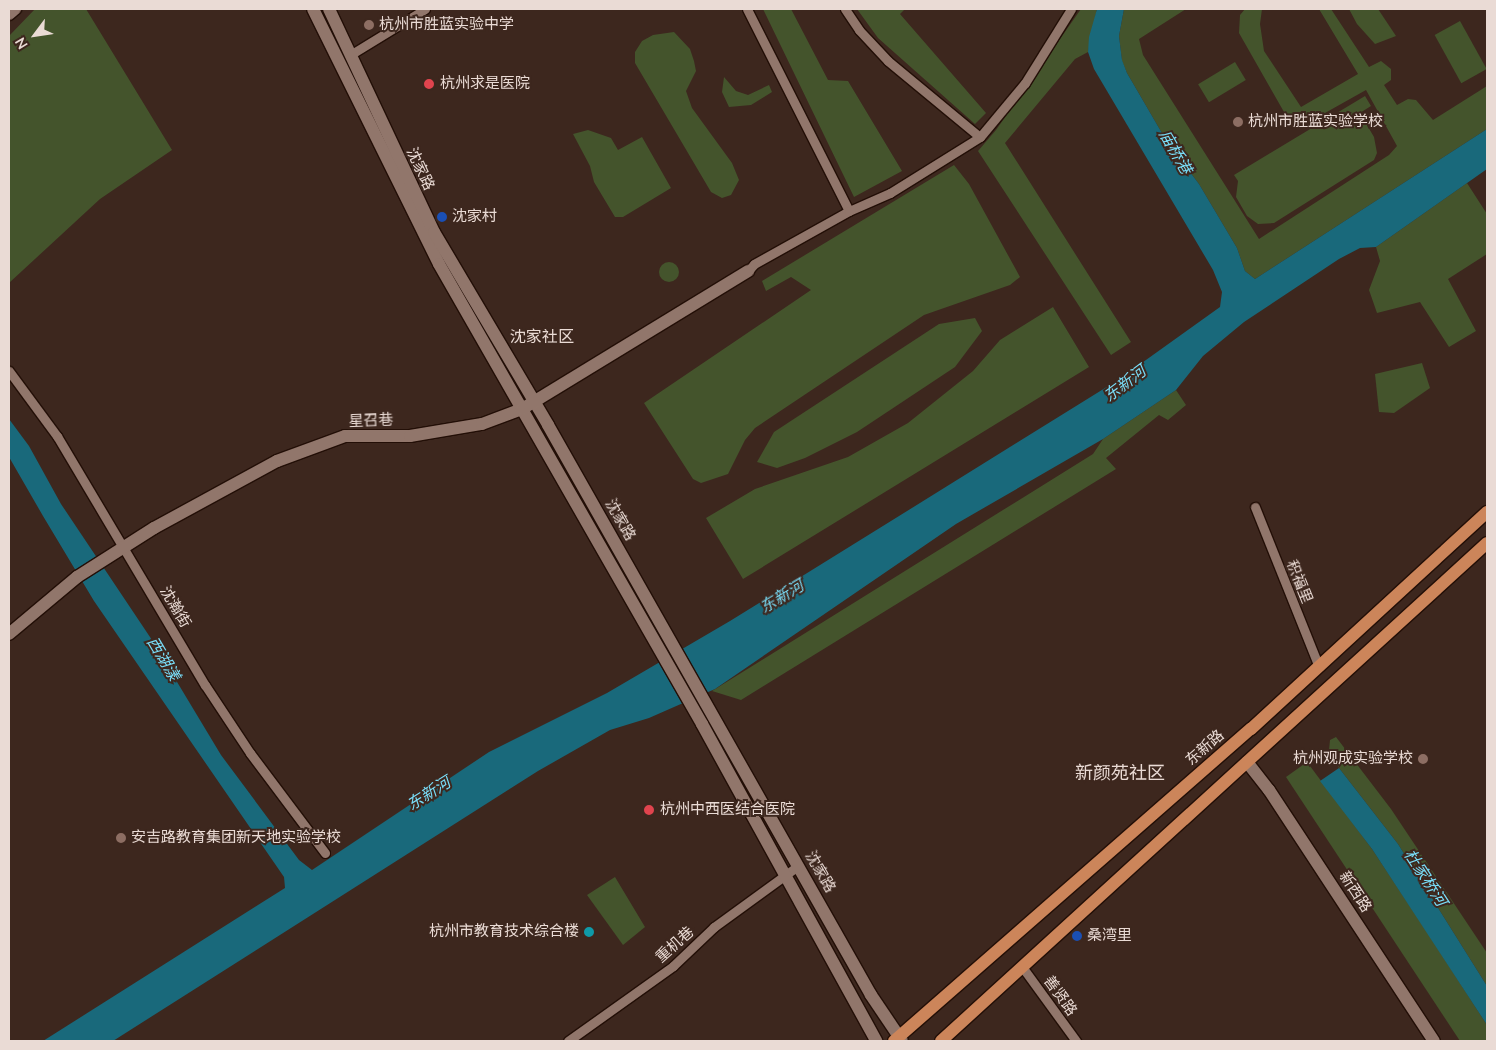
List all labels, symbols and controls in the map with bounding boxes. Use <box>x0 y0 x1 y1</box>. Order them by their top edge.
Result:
north arrow <box>10 10 60 60</box>
place label: 杭州市胜蓝实验中学 <box>379 16 514 34</box>
marker: 杭州市胜蓝实验中学 <box>363 19 375 31</box>
text: N <box>11 34 33 52</box>
place label: 杭州求是医院 <box>440 75 530 93</box>
marker: 杭州求是医院 <box>422 77 436 91</box>
place label: 杭州市胜蓝实验学校 <box>1248 113 1383 131</box>
marker: 杭州市胜蓝实验学校 <box>1232 116 1244 128</box>
water label: 庙桥港 <box>1155 126 1195 178</box>
street label: 沈家路 <box>402 145 438 193</box>
place label: 沈家村 <box>452 208 497 226</box>
marker: 沈家村 <box>436 211 448 223</box>
district label: 沈家社区 <box>510 327 574 347</box>
water label: 东新河 <box>1100 362 1150 406</box>
street label: 星召巷 <box>348 411 394 431</box>
street label: 沈家路 <box>601 496 639 544</box>
street label: 积福里 <box>1282 558 1316 606</box>
water label: 东新河 <box>756 576 808 618</box>
street label: 沈瀚街 <box>156 583 194 631</box>
water label: 西湖漾 <box>142 633 184 685</box>
street label: 东新路 <box>1182 726 1228 770</box>
place label: 杭州观成实验学校 <box>1293 750 1413 768</box>
marker: 杭州观成实验学校 <box>1417 753 1429 765</box>
district label: 新颜苑社区 <box>1075 762 1165 784</box>
water label: 东新河 <box>404 773 454 815</box>
place label: 杭州中西医结合医院 <box>660 801 795 819</box>
marker: 杭州中西医结合医院 <box>642 803 656 817</box>
place label: 安吉路教育集团新天地实验学校 <box>131 829 341 847</box>
marker: 安吉路教育集团新天地实验学校 <box>115 832 127 844</box>
water label: 杜家桥河 <box>1400 846 1450 910</box>
street label: 沈家路 <box>801 848 839 896</box>
street label: 新西路 <box>1335 868 1375 916</box>
place label: 杭州市教育技术综合楼 <box>429 923 579 941</box>
street label: 重机巷 <box>652 923 698 967</box>
marker: 杭州市教育技术综合楼 <box>583 926 595 938</box>
place label: 桑湾里 <box>1087 927 1132 945</box>
marker: 桑湾里 <box>1071 930 1083 942</box>
street label: 善贤路 <box>1039 973 1081 1019</box>

